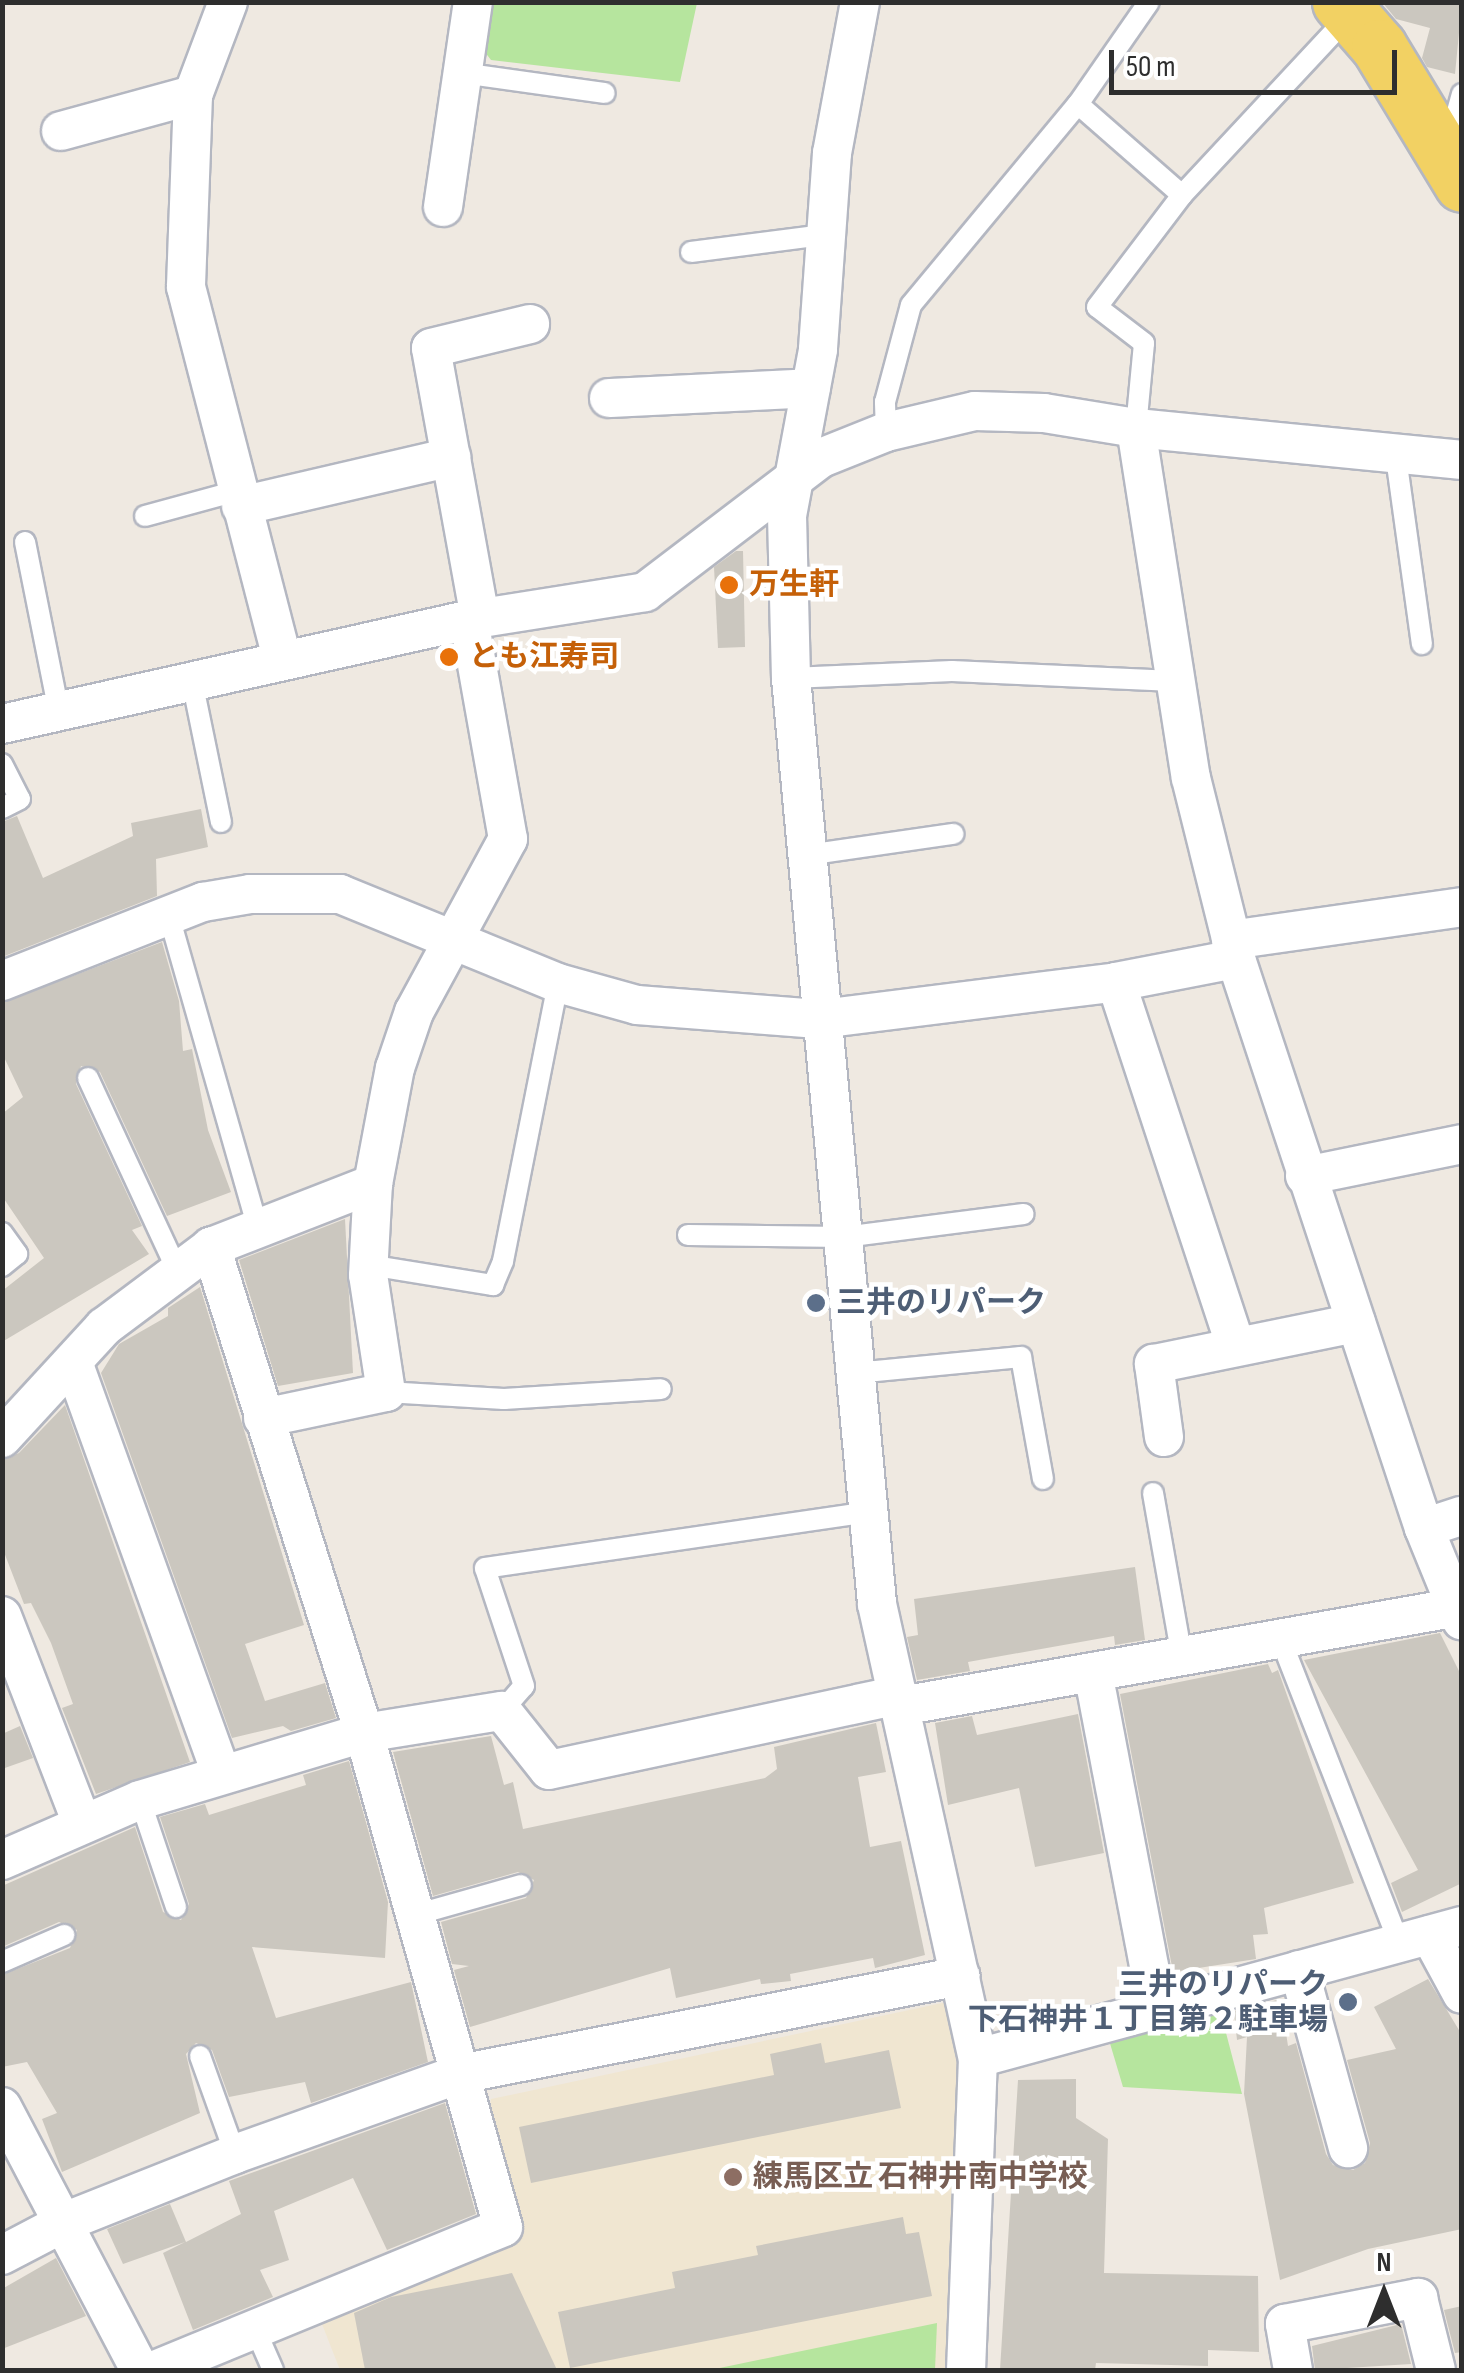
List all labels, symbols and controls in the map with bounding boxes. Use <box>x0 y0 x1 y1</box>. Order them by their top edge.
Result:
scale bar <box>1114 30 1402 92</box>
text: 50 m <box>1126 49 1175 85</box>
place label: 万生軒 <box>749 567 839 603</box>
marker: 万生軒 <box>718 574 740 596</box>
place label: とも江寿司 <box>469 639 619 675</box>
marker: とも江寿司 <box>438 646 460 668</box>
place label: 三井のリパーク <box>836 1285 1046 1321</box>
marker: 三井のリパーク <box>805 1292 827 1314</box>
place label: 三井のリパーク 下石神井１丁目第２駐車場 <box>968 1967 1328 2038</box>
marker: 三井のリパーク 下石神井１丁目第２駐車場 <box>1337 1991 1359 2013</box>
place label: 練馬区立 石神井南中学校 <box>753 2159 1088 2195</box>
marker: 練馬区立 石神井南中学校 <box>722 2166 744 2188</box>
north arrow <box>1334 2243 1434 2343</box>
text: N <box>1377 2246 1391 2279</box>

